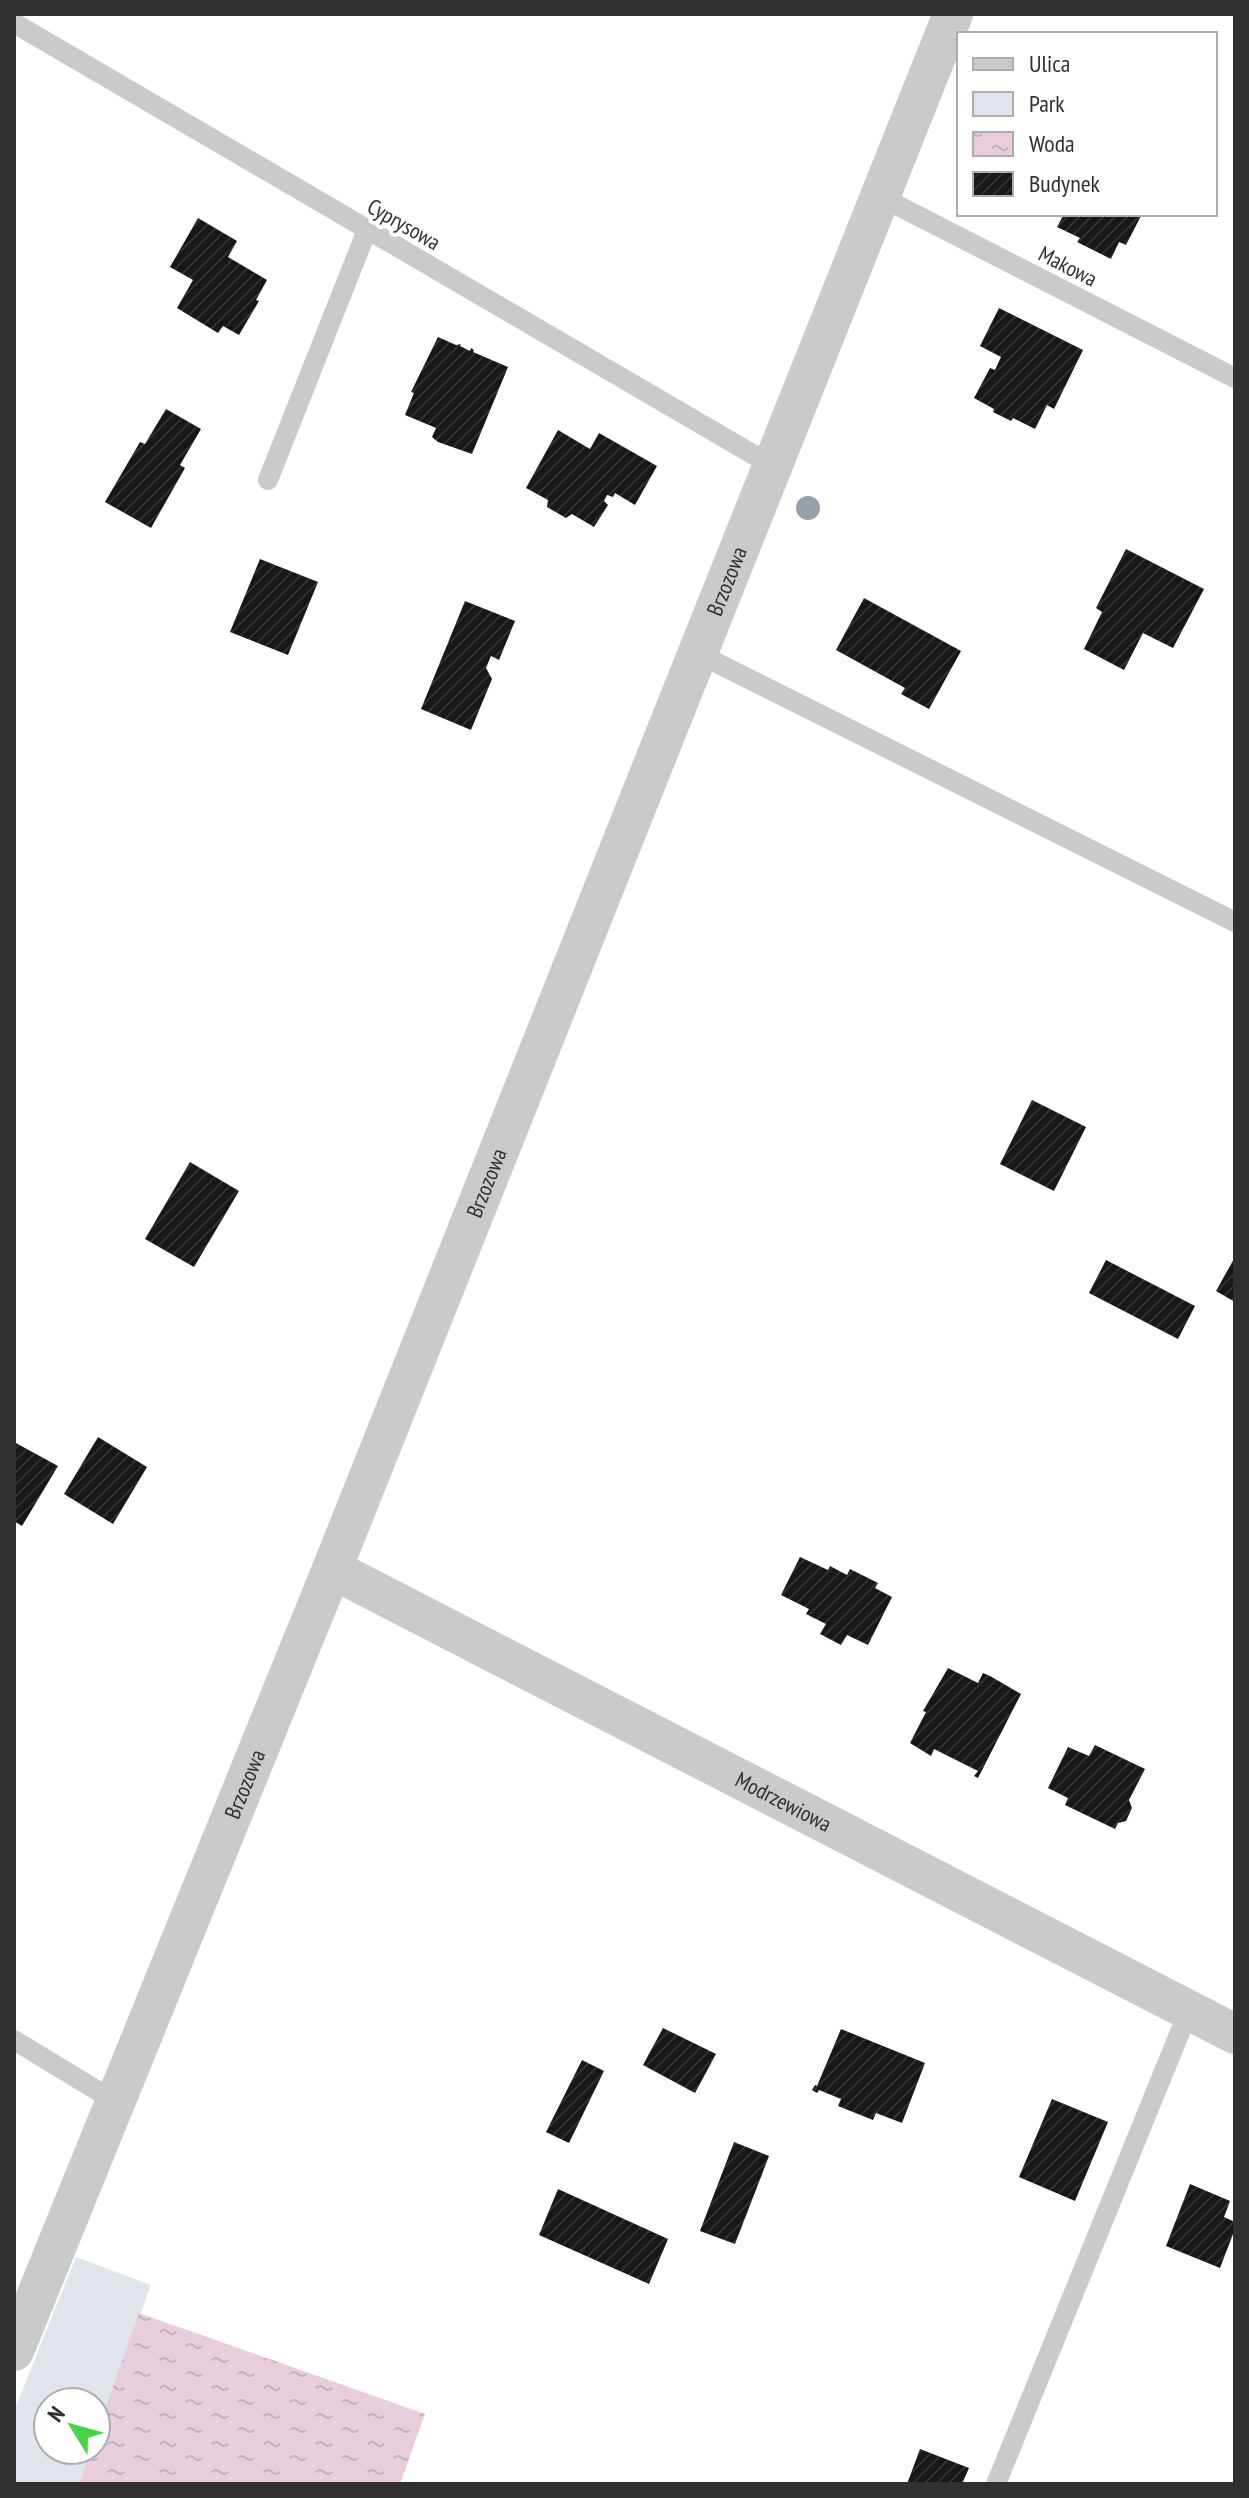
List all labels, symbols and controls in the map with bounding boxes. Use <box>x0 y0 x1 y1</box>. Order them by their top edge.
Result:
legend <box>957 32 1217 216</box>
text: Ulica <box>1029 48 1070 79</box>
text: Park <box>1029 88 1065 119</box>
text: Woda <box>1029 128 1075 159</box>
text: Budynek <box>1029 168 1101 199</box>
street label: Cyprysowa <box>362 192 446 256</box>
street label: Makowa <box>1034 239 1102 293</box>
street label: Brzozowa <box>700 542 753 620</box>
street label: Brzozowa <box>460 1144 513 1222</box>
street label: Brzozowa <box>218 1745 271 1823</box>
street label: Modrzewiowa <box>731 1765 837 1838</box>
north arrow <box>32 2386 112 2466</box>
text: N <box>41 2401 71 2427</box>

